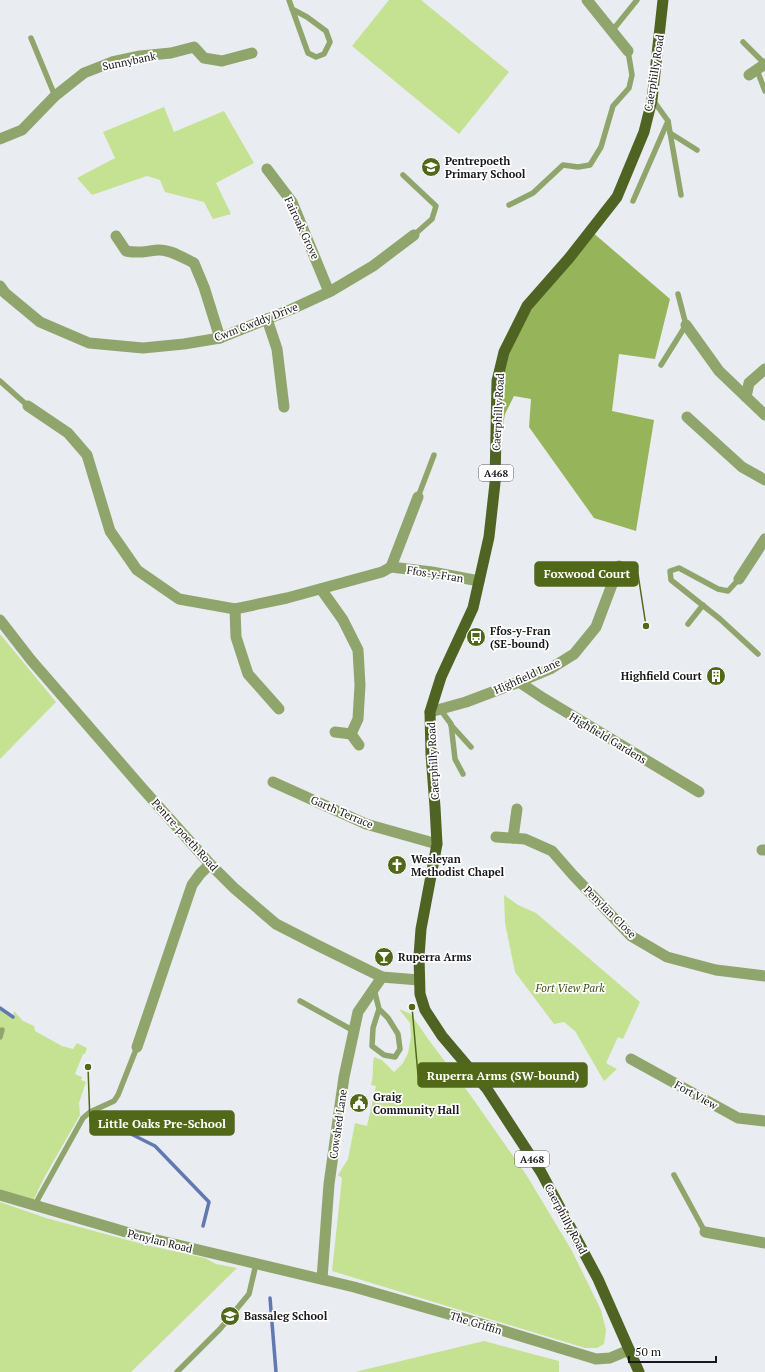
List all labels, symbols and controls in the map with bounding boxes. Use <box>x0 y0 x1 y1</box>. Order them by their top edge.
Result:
street label: Caerphilly Road <box>641 33 667 113</box>
street label: Sunnybank <box>101 48 157 74</box>
place label: Pentrepoeth Primary School <box>445 154 526 181</box>
school or university icon: Pentrepoeth Primary School <box>420 156 442 178</box>
street label: Fairoak Grove <box>281 194 323 262</box>
street label: Cwm Cwddy Drive <box>212 299 300 344</box>
street label: Caerphilly Road <box>489 373 507 451</box>
road number: A468 <box>479 465 513 481</box>
callout: Foxwood Court <box>535 562 638 586</box>
street label: Ffos-y-Fran <box>406 563 465 585</box>
text: Foxwood Court <box>544 566 630 581</box>
place label: Ffos-y-Fran (SE-bound) <box>490 624 551 651</box>
bus stop icon: Ffos-y-Fran (SE-bound) <box>465 626 487 648</box>
street label: Highfield Lane <box>492 655 563 697</box>
building icon: Highfield Court <box>705 665 727 687</box>
place label: Highfield Court <box>621 669 703 683</box>
street label: Highfield Gardens <box>567 709 650 767</box>
street label: Caerphilly Road <box>424 722 442 800</box>
street label: Garth Terrace <box>309 793 376 832</box>
street label: Pentre-poeth Road <box>149 796 221 874</box>
place label: Wesleyan Methodist Chapel <box>411 852 505 879</box>
church icon: Wesleyan Methodist Chapel <box>386 854 408 876</box>
street label: Penylan Close <box>581 883 640 942</box>
bar icon: Ruperra Arms <box>373 946 395 968</box>
place label: Ruperra Arms <box>398 950 472 964</box>
park label: Fort View Park <box>534 981 605 995</box>
callout: Ruperra Arms (SW-bound) <box>418 1063 587 1087</box>
text: Ruperra Arms (SW-bound) <box>427 1068 579 1083</box>
street label: Fort View <box>672 1077 721 1113</box>
street label: Cowshed Lane <box>326 1088 350 1160</box>
place label: Graig Community Hall <box>373 1090 460 1117</box>
public building icon: Graig Community Hall <box>348 1092 370 1114</box>
callout: Little Oaks Pre-School <box>90 1111 234 1135</box>
text: Little Oaks Pre-School <box>98 1116 226 1131</box>
road number: A468 <box>515 1151 549 1167</box>
street label: Caerphilly Road <box>542 1181 590 1257</box>
street label: Penylan Road <box>126 1226 194 1256</box>
school or university icon: Bassaleg School <box>219 1305 241 1327</box>
street label: The Griffin <box>448 1308 504 1338</box>
place label: Bassaleg School <box>244 1309 328 1323</box>
scale bar <box>629 1338 716 1364</box>
text: 50 m <box>635 1344 662 1359</box>

